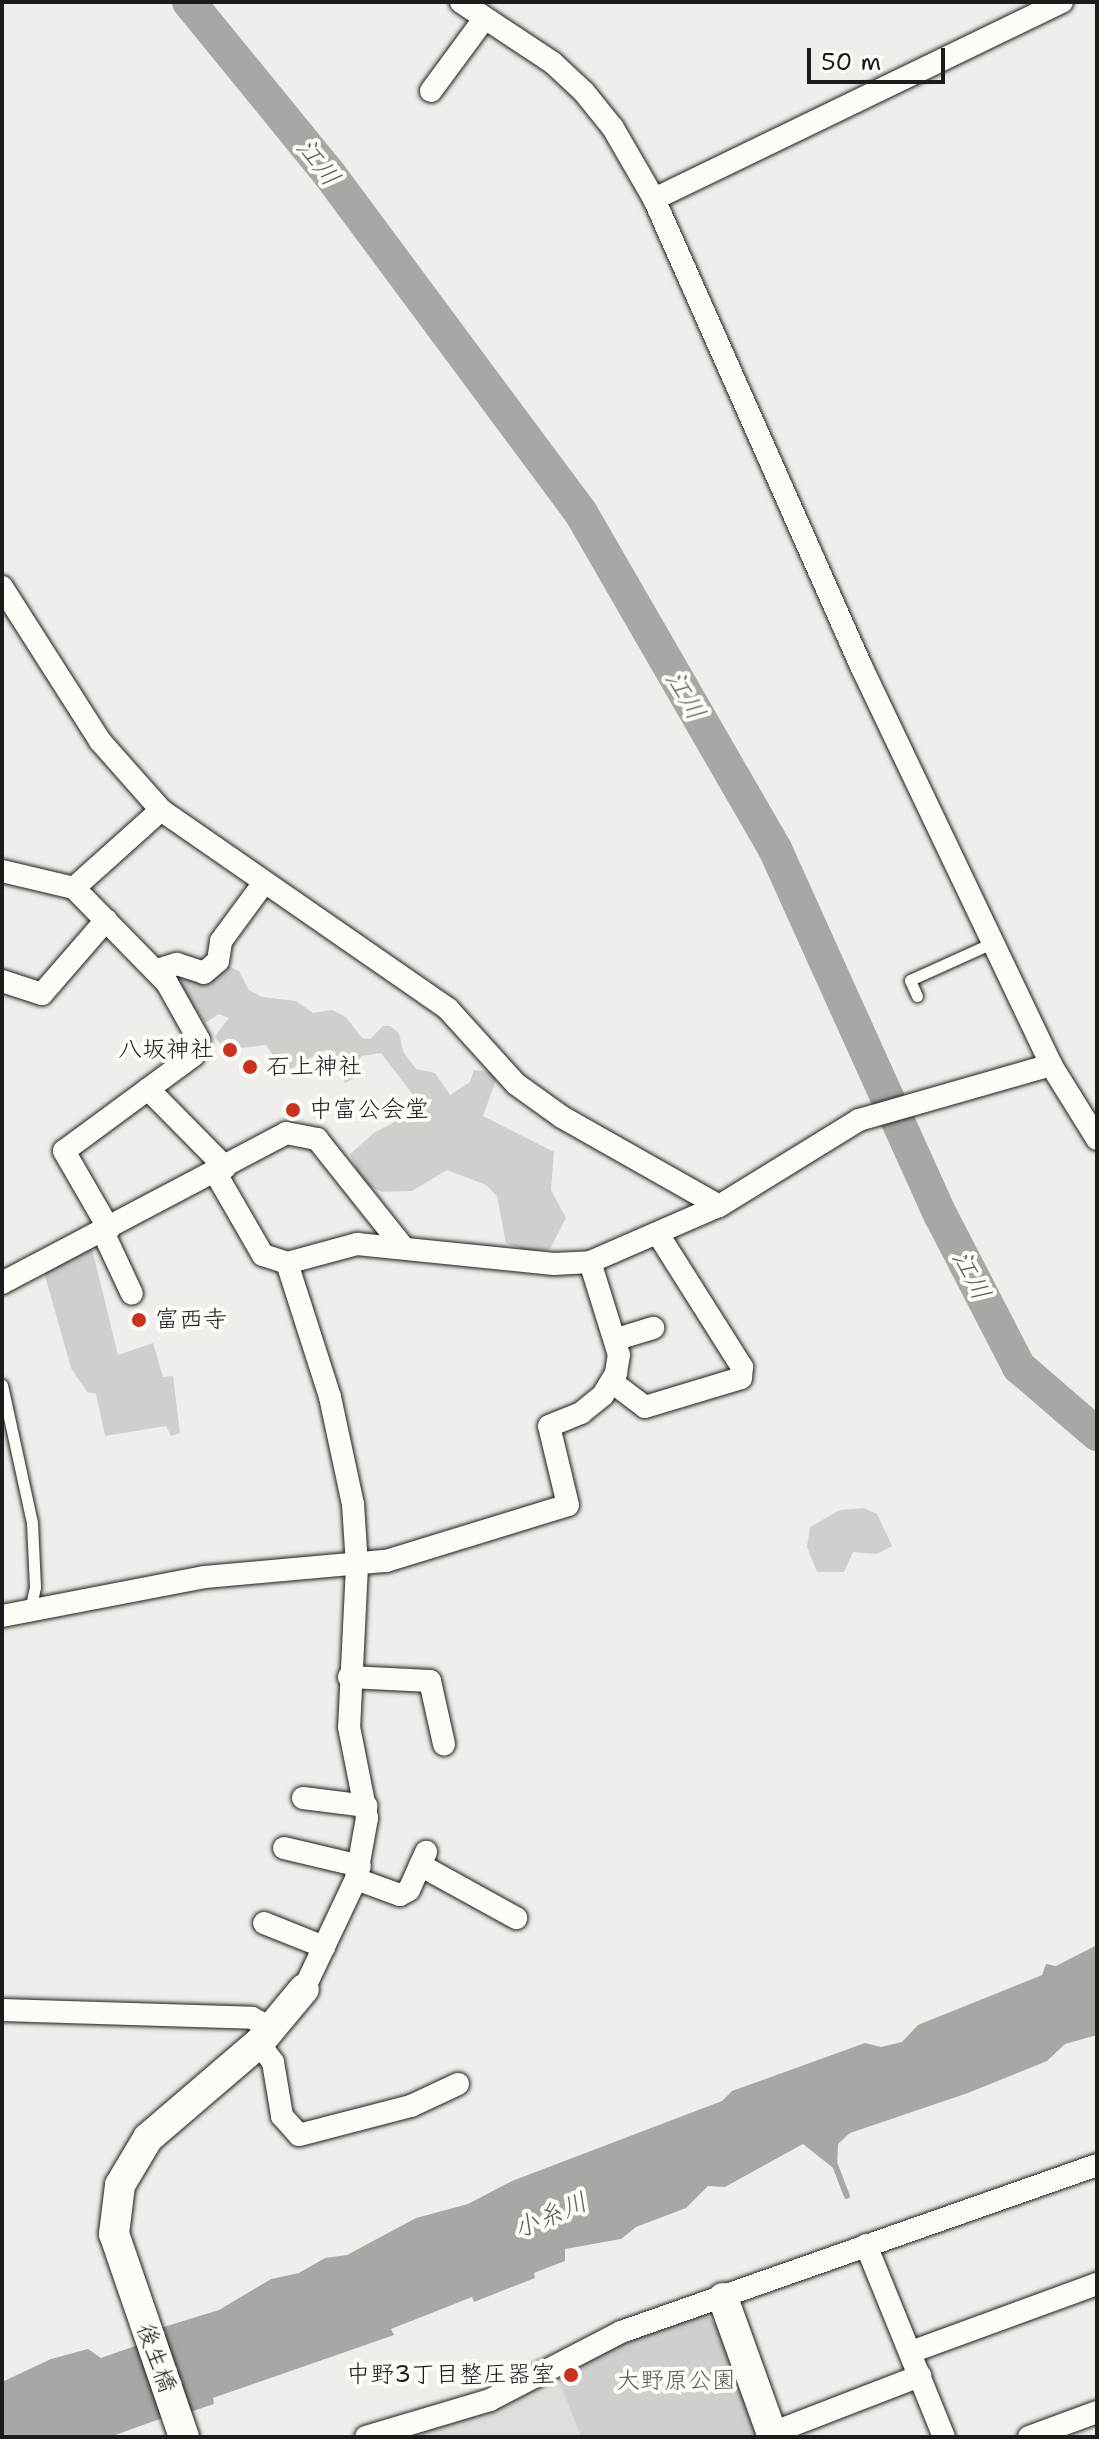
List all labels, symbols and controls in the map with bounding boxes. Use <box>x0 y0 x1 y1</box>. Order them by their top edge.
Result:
scale bar <box>811 32 949 82</box>
text: 50 m <box>821 46 881 78</box>
water label: 江川 <box>291 132 347 192</box>
water label: 江川 <box>659 665 713 725</box>
place label: 八坂神社 <box>118 1036 214 1064</box>
marker: 八坂神社 <box>221 1041 239 1059</box>
place label: 石上神社 <box>266 1053 362 1081</box>
marker: 石上神社 <box>241 1058 259 1076</box>
place label: 中富公会堂 <box>309 1096 429 1124</box>
marker: 中富公会堂 <box>284 1101 302 1119</box>
water label: 江川 <box>946 1245 998 1305</box>
place label: 富西寺 <box>155 1306 227 1334</box>
marker: 富西寺 <box>130 1311 148 1329</box>
water label: 小糸川 <box>508 2185 592 2245</box>
street label: 後生橋 <box>130 2319 182 2397</box>
place label: 中野3丁目整圧器室 <box>346 2361 555 2389</box>
marker: 中野3丁目整圧器室 <box>562 2366 580 2384</box>
park label: 大野原公園 <box>616 2367 736 2395</box>

